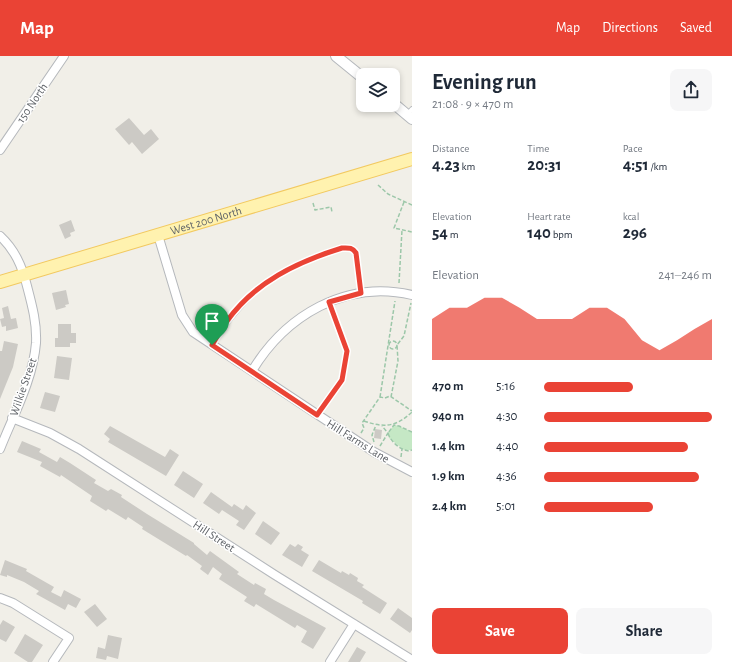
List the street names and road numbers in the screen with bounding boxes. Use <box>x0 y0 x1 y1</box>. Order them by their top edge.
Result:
street label: 150 North <box>14 81 50 125</box>
street label: West 200 North <box>169 204 243 237</box>
street label: Wilkie Street <box>7 356 39 418</box>
street label: Hill Farms Lane <box>325 417 391 465</box>
street label: Hill Street <box>191 518 237 554</box>

